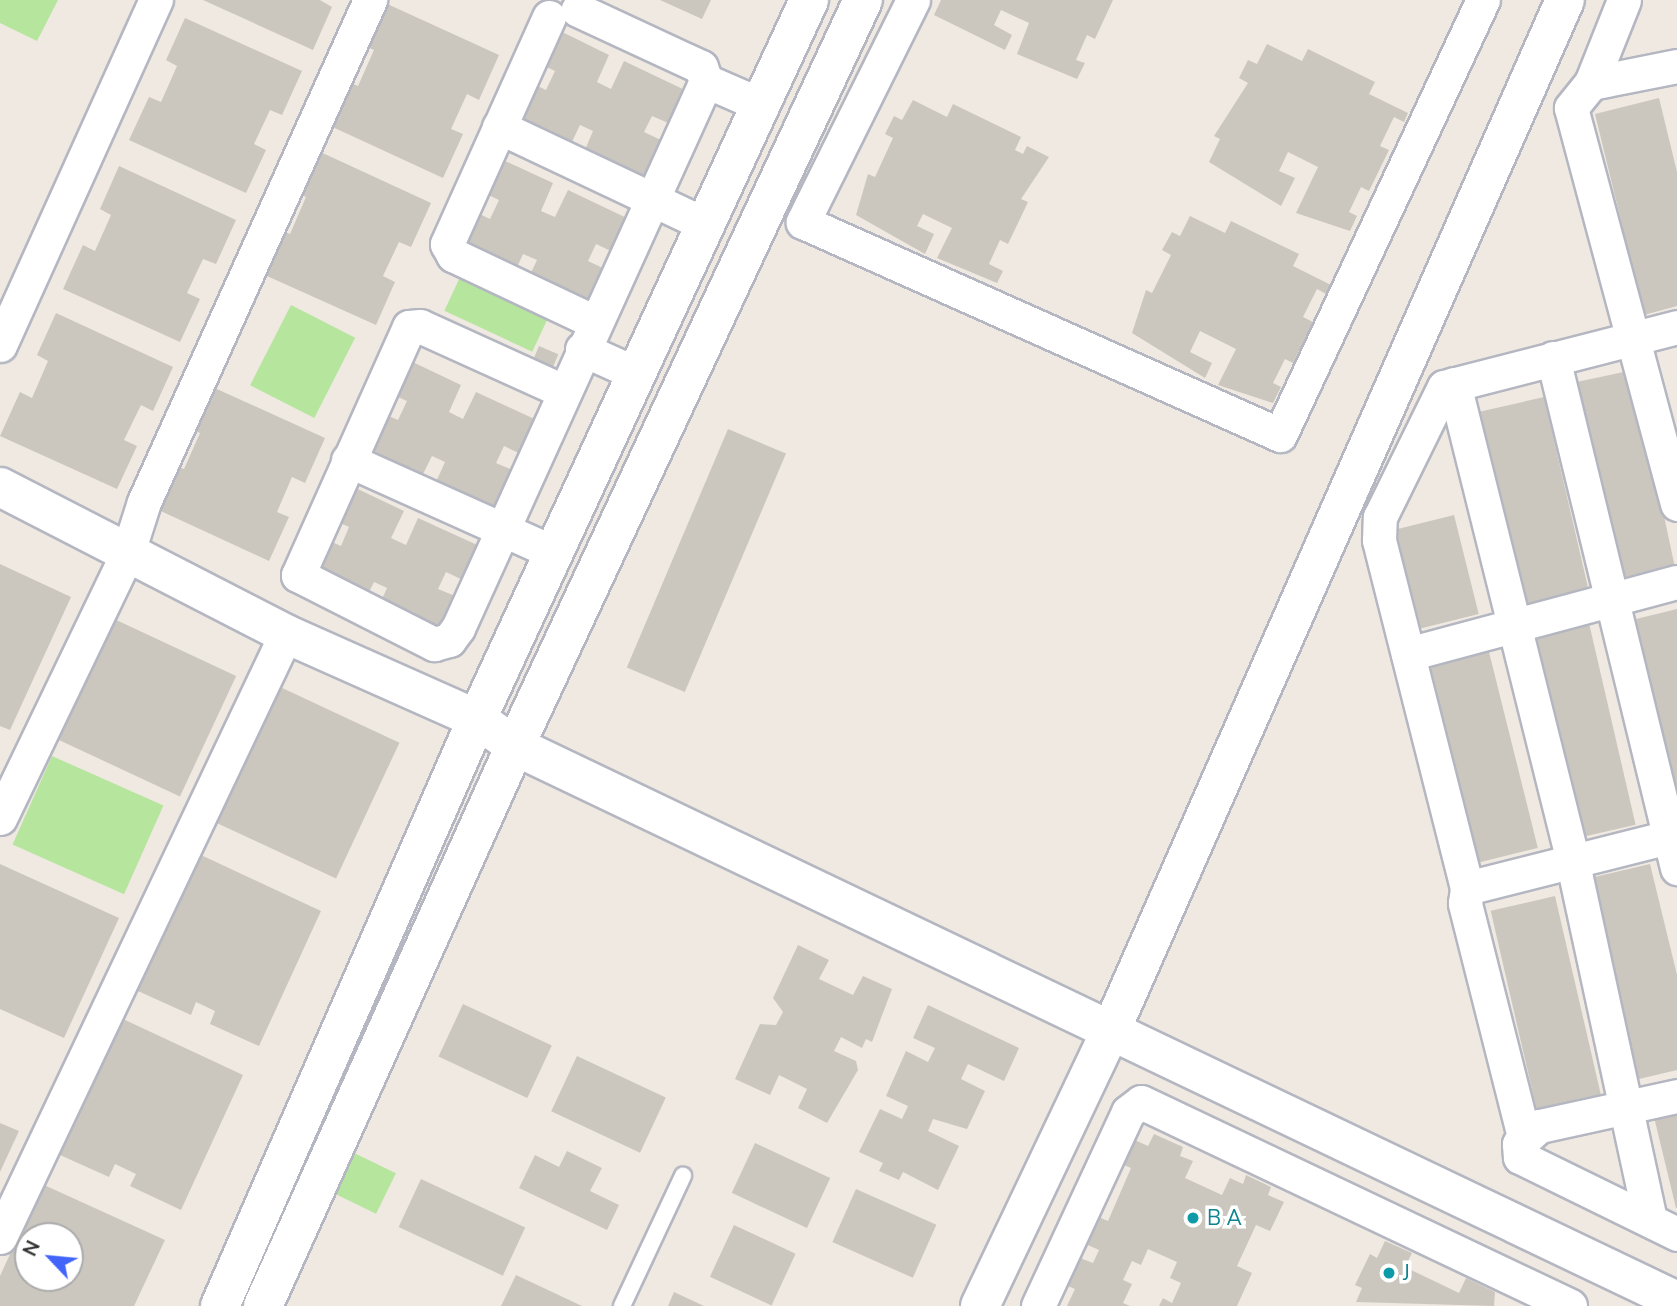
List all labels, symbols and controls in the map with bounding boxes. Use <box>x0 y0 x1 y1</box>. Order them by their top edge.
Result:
place label: B A <box>1207 1205 1242 1231</box>
marker: B A <box>1185 1210 1201 1226</box>
north arrow <box>14 1222 84 1292</box>
text: N <box>17 1237 47 1261</box>
place label: J <box>1403 1260 1410 1286</box>
marker: J <box>1381 1265 1397 1281</box>

